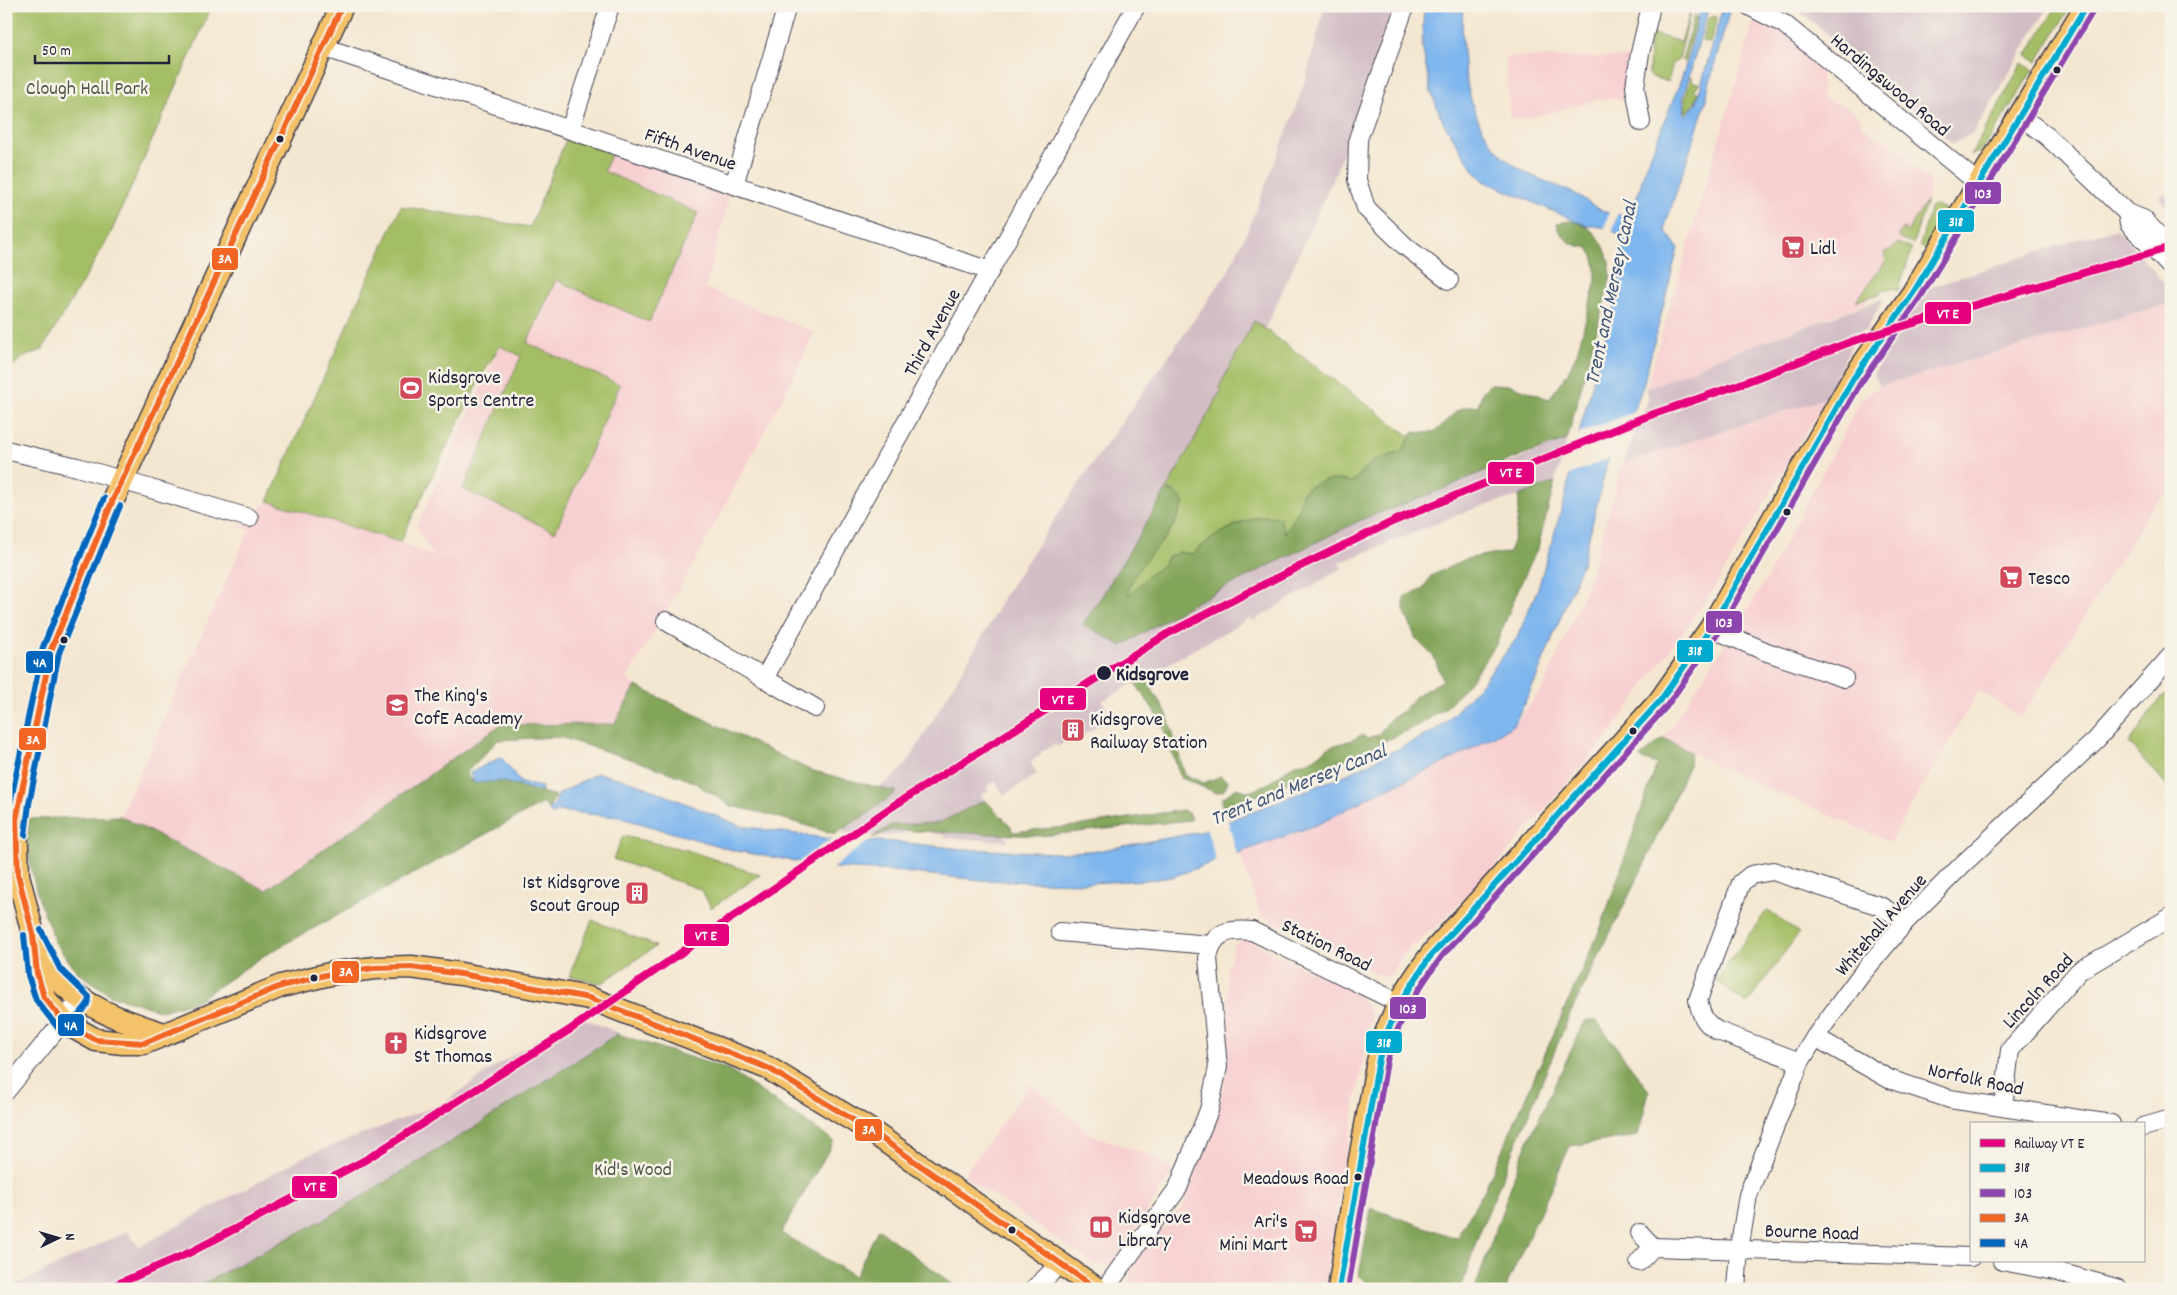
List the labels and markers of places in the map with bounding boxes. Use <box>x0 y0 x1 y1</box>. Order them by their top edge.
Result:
unlabelled marker <box>2052 65 2062 75</box>
unlabelled marker <box>275 134 285 144</box>
supermarket icon: Lidl <box>1780 234 1806 260</box>
place label: Lidl <box>1810 236 1836 264</box>
place label: Kidsgrove Sports Centre <box>428 365 534 416</box>
sports icon: Kidsgrove Sports Centre <box>398 375 424 401</box>
unlabelled marker <box>1782 507 1792 517</box>
supermarket icon: Tesco <box>1998 564 2024 590</box>
place label: Tesco <box>2028 566 2070 594</box>
unlabelled marker <box>59 635 69 645</box>
place label: Kidsgrove <box>1116 662 1189 690</box>
marker: Kidsgrove <box>1095 664 1113 682</box>
place label: The King's CofE Academy <box>414 683 523 734</box>
school or university icon: The King's CofE Academy <box>384 692 410 718</box>
place label: Kidsgrove Railway Station <box>1090 707 1207 758</box>
building icon: Kidsgrove Railway Station <box>1060 717 1086 743</box>
unlabelled marker <box>1628 726 1638 736</box>
place label: 1st Kidsgrove Scout Group <box>522 870 620 921</box>
building icon: 1st Kidsgrove Scout Group <box>624 880 650 906</box>
unlabelled marker <box>309 973 319 983</box>
place label: Kidsgrove St Thomas <box>414 1021 492 1072</box>
church icon: Kidsgrove St Thomas <box>383 1030 409 1056</box>
place label: Meadows Road <box>1243 1167 1349 1194</box>
marker: Meadows Road <box>1353 1172 1363 1182</box>
place label: Kidsgrove Library <box>1118 1205 1191 1256</box>
place label: Ari's Mini Mart <box>1219 1209 1288 1260</box>
library icon: Kidsgrove Library <box>1088 1214 1114 1240</box>
supermarket icon: Ari's Mini Mart <box>1293 1218 1319 1244</box>
unlabelled marker <box>1007 1225 1017 1235</box>

